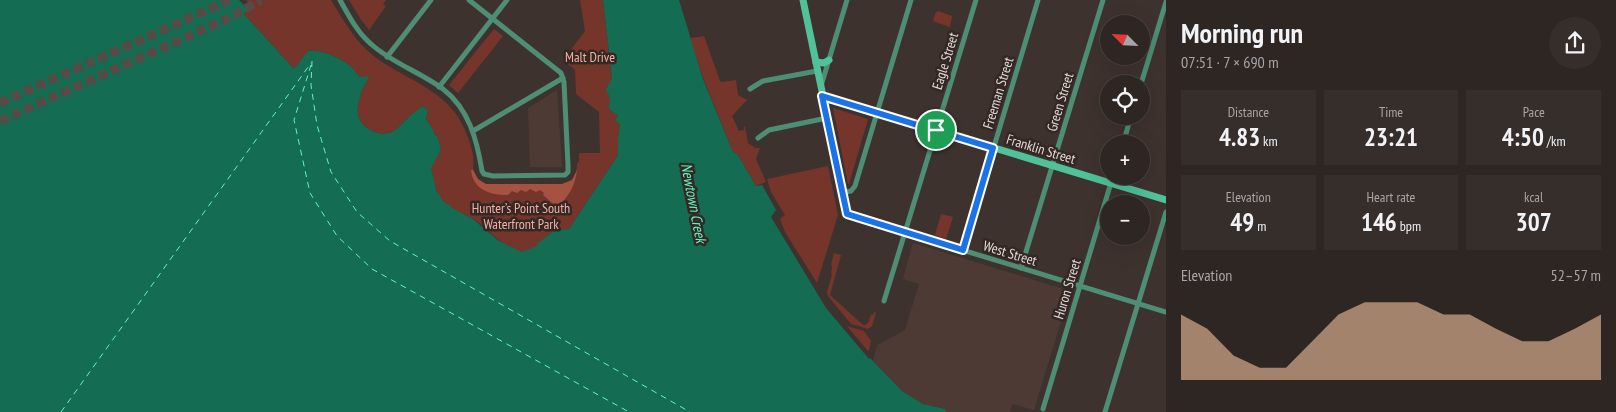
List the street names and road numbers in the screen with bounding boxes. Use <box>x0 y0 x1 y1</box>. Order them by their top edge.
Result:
street label: Eagle Street <box>928 30 962 92</box>
street label: Freeman Street <box>979 55 1017 131</box>
street label: Green Street <box>1043 70 1077 133</box>
street label: Franklin Street <box>1004 130 1078 168</box>
street label: West Street <box>981 236 1039 270</box>
street label: Huron Street <box>1049 257 1085 321</box>

